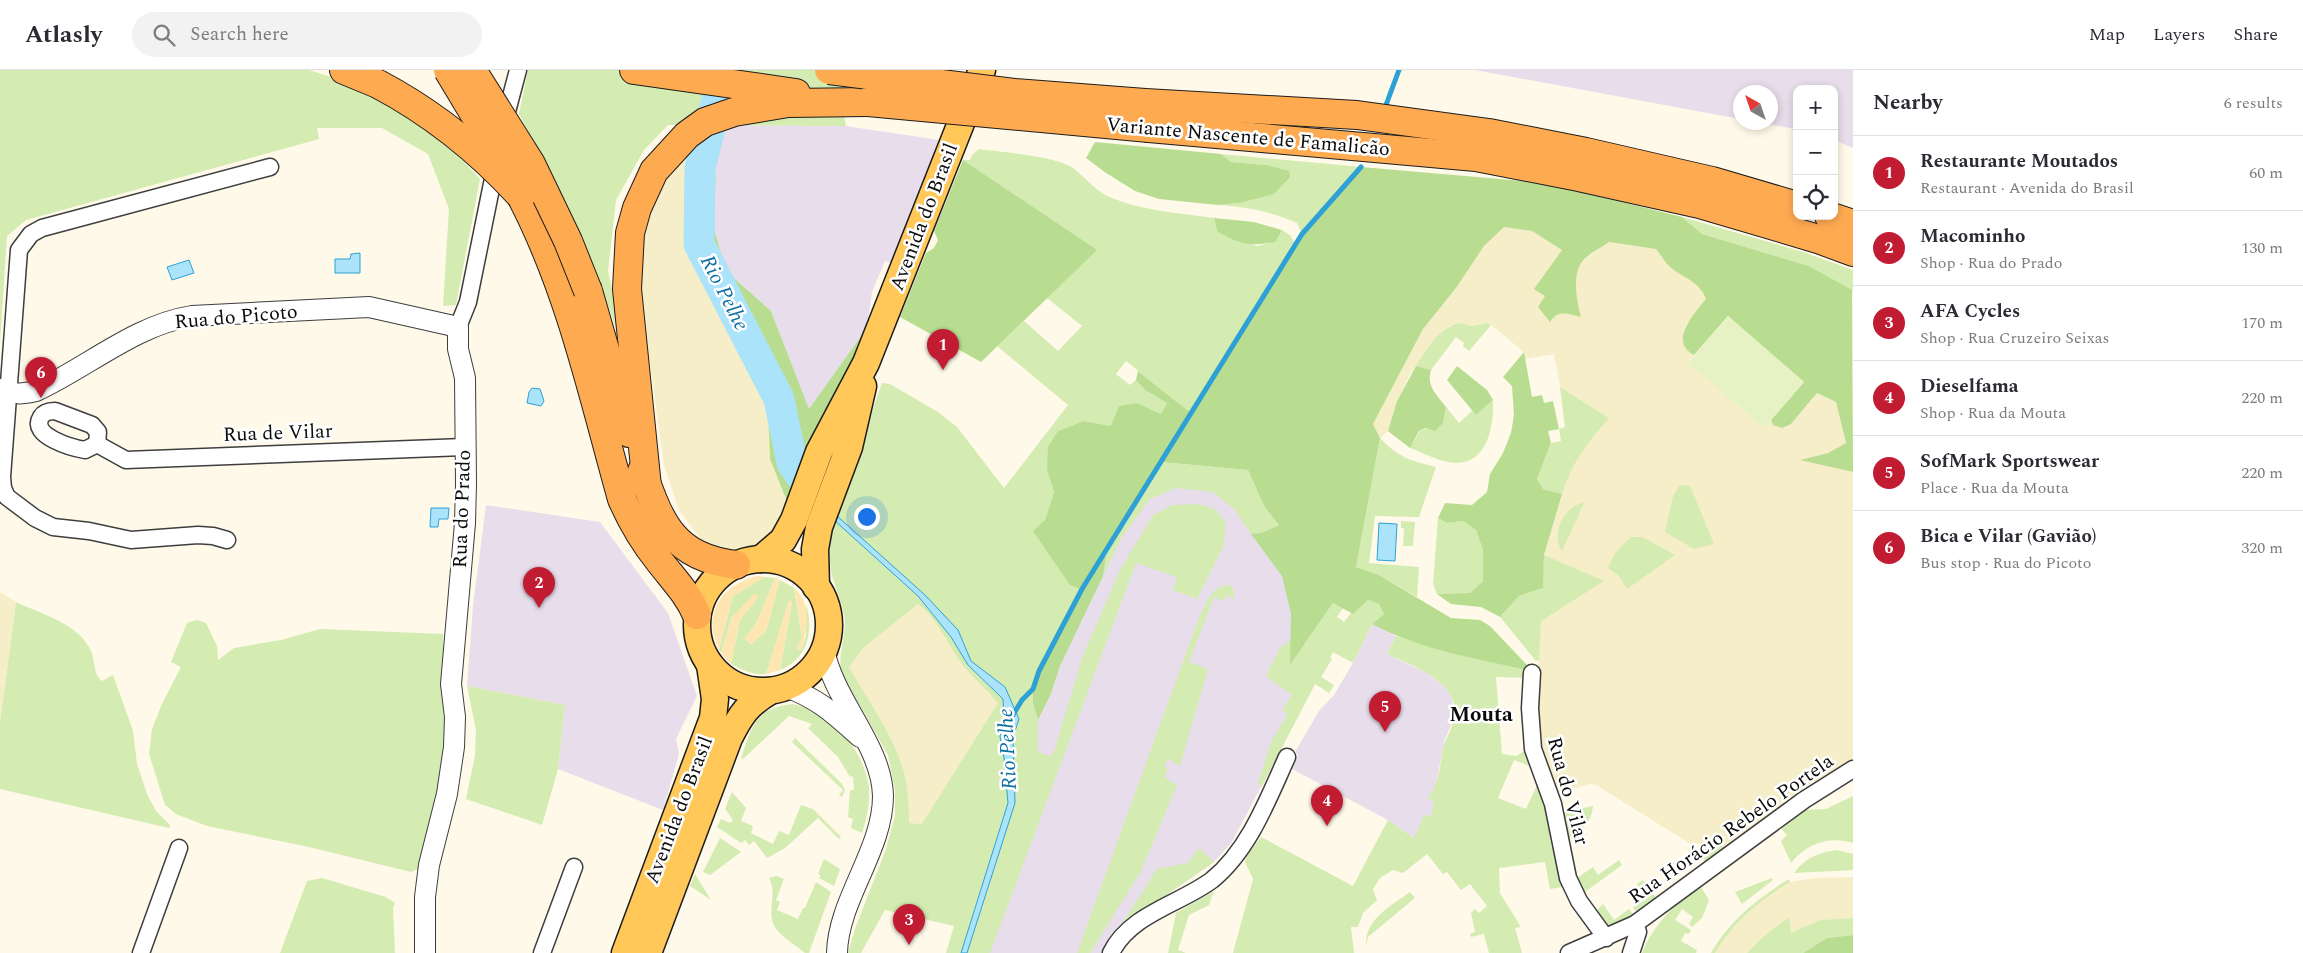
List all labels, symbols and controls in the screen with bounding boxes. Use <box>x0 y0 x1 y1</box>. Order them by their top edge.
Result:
search box <box>132 12 482 57</box>
text: Atlasly <box>25 17 102 53</box>
text: Search here <box>190 20 289 49</box>
icon: search <box>150 21 178 49</box>
text: Map <box>2089 21 2125 48</box>
text: Layers <box>2153 21 2205 48</box>
text: Share <box>2233 21 2278 48</box>
north arrow <box>1733 85 1778 130</box>
map controls <box>1793 85 1838 220</box>
button: + <box>1793 85 1838 130</box>
text: Nearby <box>1873 87 1943 119</box>
text: 6 results <box>2224 91 2283 115</box>
street label: Variante Nascente de Famalicão <box>1105 110 1391 164</box>
button: − <box>1793 130 1838 175</box>
street label: Avenida do Brasil <box>882 139 966 295</box>
text: Restaurante Moutados <box>1920 147 2118 176</box>
text: 1 <box>1885 161 1893 185</box>
text: 60 m <box>2249 161 2283 185</box>
button: locate <box>1793 175 1838 220</box>
text: Restaurant · Avenida do Brasil <box>1920 176 2134 200</box>
text: Macominho <box>1920 222 2025 251</box>
text: 2 <box>1885 236 1893 260</box>
text: 130 m <box>2241 236 2283 260</box>
water label: Rio Pelhe <box>691 249 757 337</box>
text: Shop · Rua do Prado <box>1920 251 2062 275</box>
street label: Rua do Picoto <box>173 297 299 337</box>
text: AFA Cycles <box>1920 297 2020 326</box>
text: 3 <box>1885 311 1893 335</box>
text: 170 m <box>2241 311 2283 335</box>
text: Shop · Rua Cruzeiro Seixas <box>1920 326 2109 350</box>
pin: 1 <box>927 329 959 370</box>
pin: 6 <box>25 357 57 398</box>
text: Dieselfama <box>1920 372 2019 401</box>
text: 4 <box>1885 386 1893 410</box>
text: 220 m <box>2241 386 2283 410</box>
text: Shop · Rua da Mouta <box>1920 401 2066 425</box>
street label: Rua de Vilar <box>223 416 333 450</box>
text: SofMark Sportswear <box>1920 447 2099 476</box>
street label: Rua do Prado <box>445 449 479 569</box>
text: 5 <box>1885 461 1893 485</box>
text: 220 m <box>2241 461 2283 485</box>
text: Place · Rua da Mouta <box>1920 476 2069 500</box>
your location <box>854 504 880 530</box>
text: Bica e Vilar (Gavião) <box>1920 522 2097 551</box>
text: 6 <box>1885 536 1893 560</box>
text: 320 m <box>2241 536 2283 560</box>
text: Bus stop · Rua do Picoto <box>1920 551 2091 575</box>
pin: 2 <box>523 567 555 608</box>
pin: 5 <box>1369 691 1401 732</box>
district label: Mouta <box>1449 699 1513 731</box>
water label: Rio Pelhe <box>990 707 1026 791</box>
street label: Avenida do Brasil <box>637 732 721 888</box>
street label: Rua do Vilar <box>1539 734 1597 848</box>
street label: Rua Horácio Rebelo Portela <box>1622 746 1840 912</box>
pin: 4 <box>1311 785 1343 826</box>
pin: 3 <box>893 904 925 945</box>

